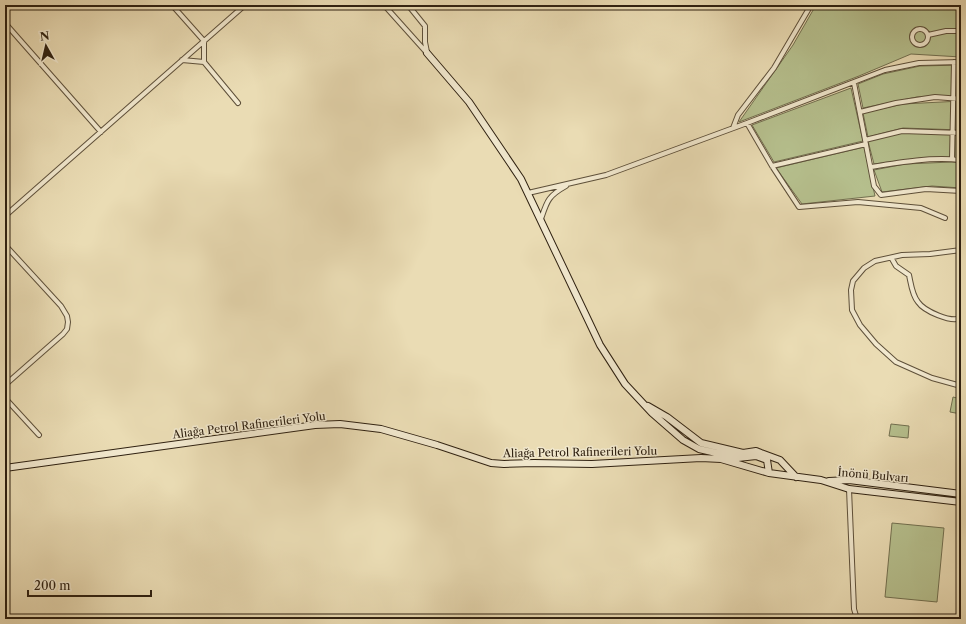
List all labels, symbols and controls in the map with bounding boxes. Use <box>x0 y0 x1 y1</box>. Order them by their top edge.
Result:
north arrow <box>26 26 66 66</box>
text: N <box>39 28 51 44</box>
street label: Aliağa Petrol Rafinerileri Yolu <box>171 409 327 441</box>
street label: Aliağa Petrol Rafinerileri Yolu <box>502 444 658 460</box>
street label: İnönü Bulvarı <box>837 464 910 485</box>
scale bar <box>28 572 151 598</box>
text: 200 m <box>34 578 71 593</box>

